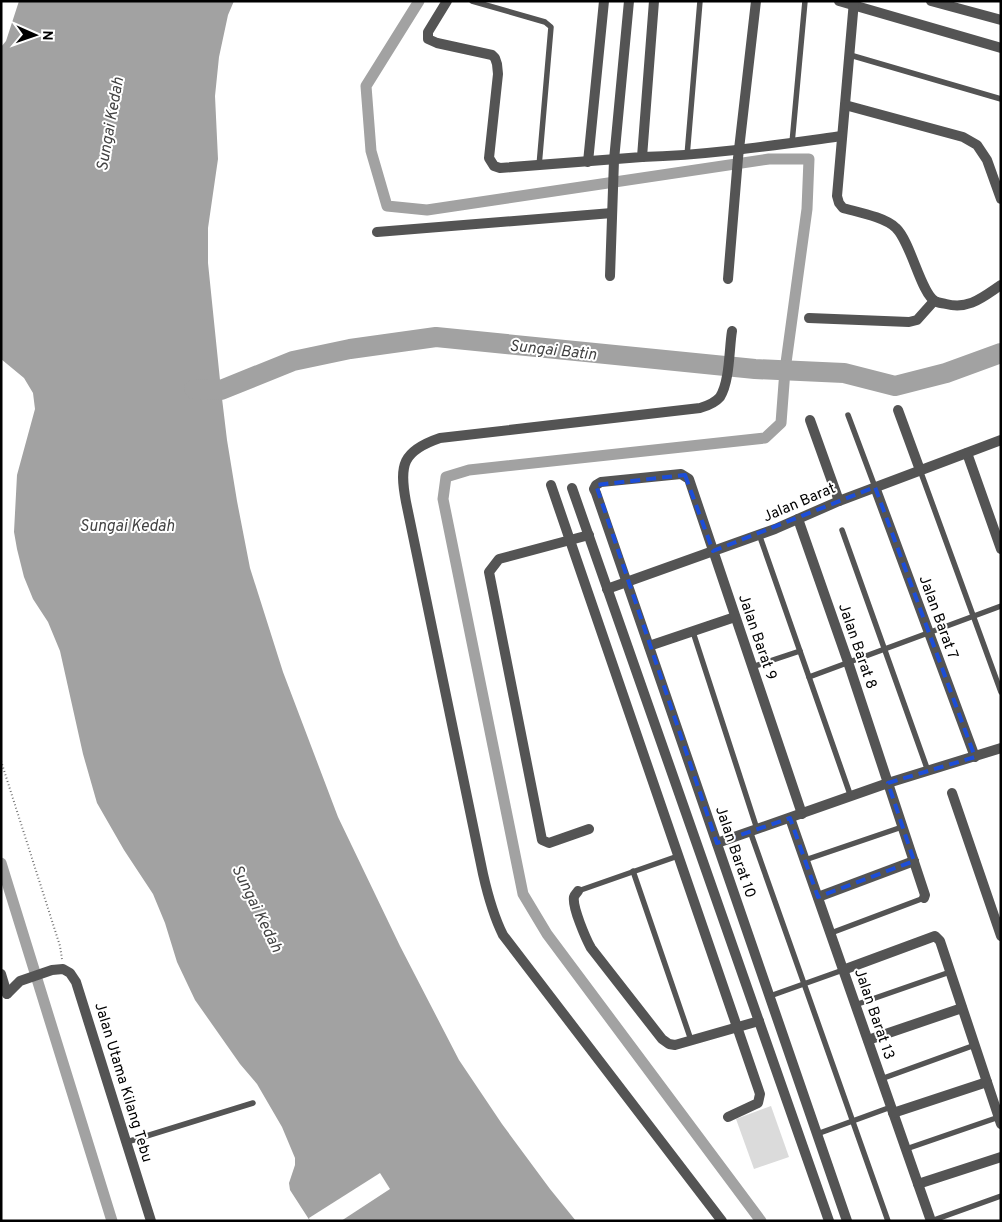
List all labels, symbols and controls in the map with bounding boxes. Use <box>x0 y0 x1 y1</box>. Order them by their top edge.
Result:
north arrow <box>10 10 60 60</box>
text: N <box>38 30 55 41</box>
water label: Sungai Kedah <box>93 76 129 173</box>
water label: Sungai Batin <box>508 336 598 366</box>
street label: Jalan Barat <box>760 480 839 527</box>
water label: Sungai Kedah <box>79 517 175 537</box>
street label: Jalan Barat 7 <box>914 573 962 662</box>
street label: Jalan Barat 9 <box>733 592 780 683</box>
street label: Jalan Barat 8 <box>833 601 880 692</box>
street label: Jalan Barat 10 <box>710 804 759 901</box>
water label: Sungai Kedah <box>226 862 286 956</box>
street label: Jalan Barat 13 <box>849 966 898 1063</box>
street label: Jalan Utama Kilang Tebu <box>89 1000 156 1165</box>

